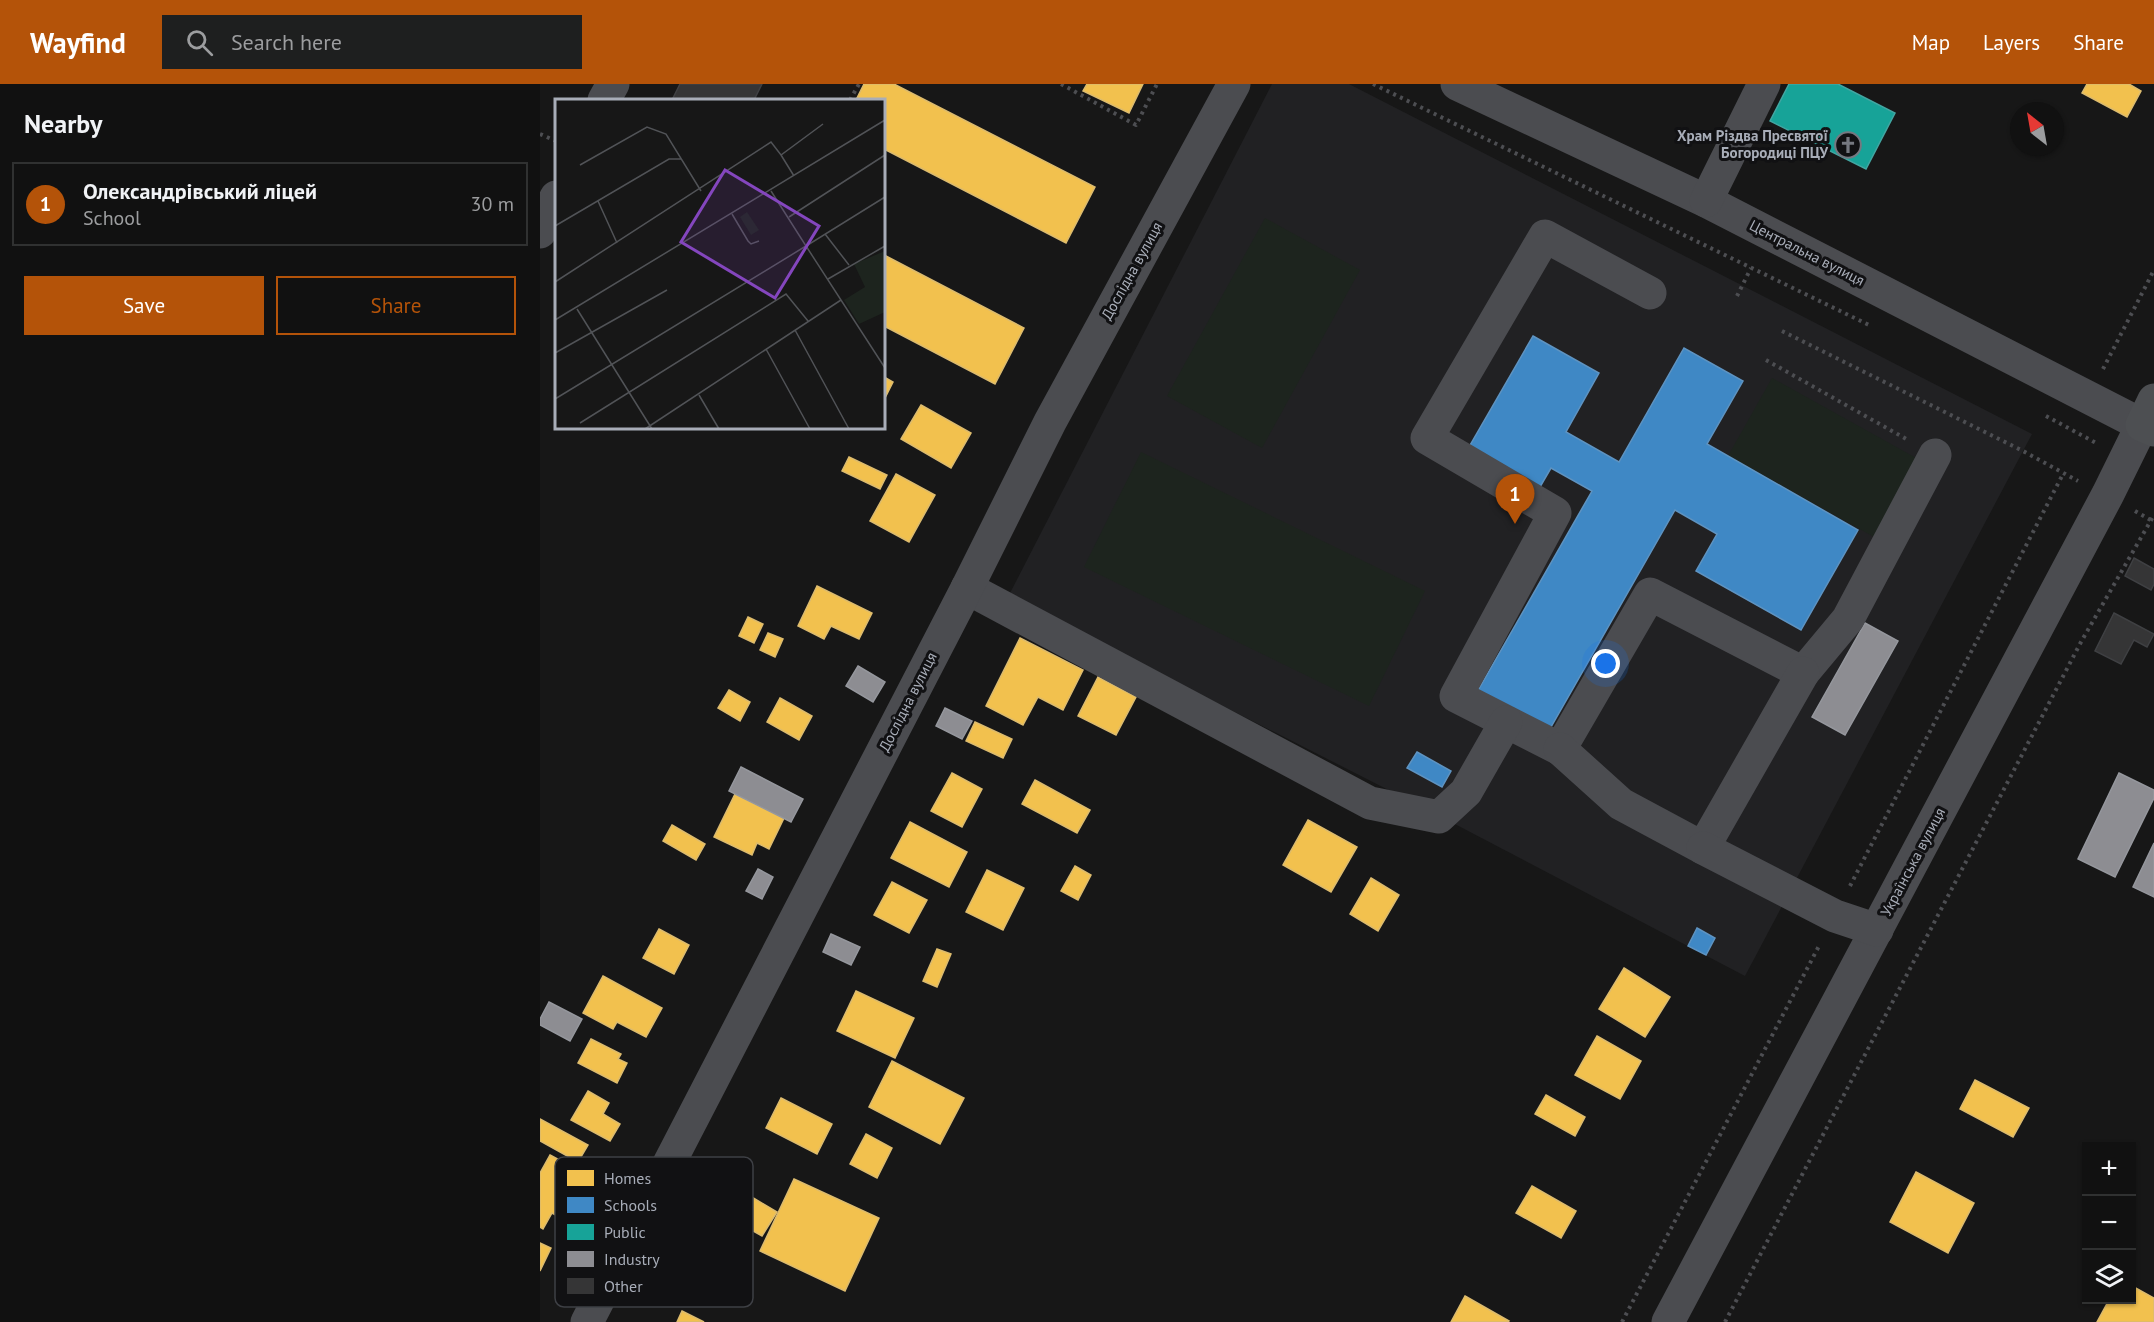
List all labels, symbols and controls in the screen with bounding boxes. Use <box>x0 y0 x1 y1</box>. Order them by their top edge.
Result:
search box <box>162 15 582 69</box>
text: Wayfind <box>30 24 126 61</box>
icon: search <box>183 26 216 59</box>
text: Search here <box>231 28 342 56</box>
text: Map <box>1912 29 1950 56</box>
text: Layers <box>1983 29 2040 56</box>
text: Share <box>2073 29 2124 56</box>
inset map <box>555 99 885 429</box>
north arrow <box>2010 102 2064 156</box>
text: Nearby <box>24 107 102 140</box>
place label: Храм Різдва Пресвятої Богородиці ПЦУ <box>1677 126 1828 162</box>
church icon: Храм Різдва Пресвятої Богородиці ПЦУ <box>1833 130 1863 160</box>
text: Олександрівський ліцей <box>83 177 317 205</box>
text: 1 <box>40 191 51 217</box>
text: 30 m <box>471 191 514 217</box>
text: School <box>83 205 141 231</box>
street label: Центральна вулиця <box>1747 215 1868 290</box>
street label: Дослідна вулиця <box>1097 218 1166 323</box>
button: Save <box>24 276 264 335</box>
button: Share <box>276 276 516 335</box>
pin: 1 <box>1496 474 1534 524</box>
street label: Дослідна вулиця <box>874 649 941 755</box>
your location <box>1591 649 1620 678</box>
street label: Українська вулиця <box>1876 804 1949 919</box>
map controls <box>2082 1142 2136 1304</box>
button: + <box>2082 1142 2136 1196</box>
legend <box>555 1157 753 1307</box>
text: Homes <box>604 1168 651 1188</box>
text: Schools <box>604 1195 657 1215</box>
button: − <box>2082 1196 2136 1250</box>
text: Public <box>604 1222 646 1242</box>
text: Industry <box>604 1249 660 1269</box>
button: layers <box>2082 1250 2136 1304</box>
text: Other <box>604 1276 643 1296</box>

